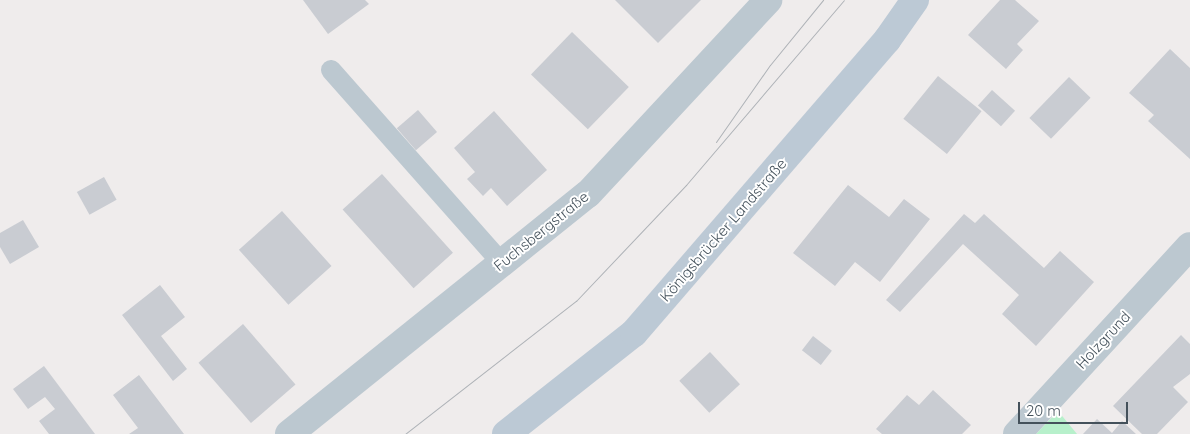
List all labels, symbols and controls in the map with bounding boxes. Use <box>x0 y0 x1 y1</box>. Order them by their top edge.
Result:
street label: Königsbrücker Landstraße <box>656 155 790 305</box>
street label: Fuchsbergstraße <box>490 187 592 275</box>
street label: Holzgrund <box>1072 308 1134 372</box>
scale bar <box>1020 392 1130 424</box>
text: 20 m <box>1026 401 1061 420</box>

